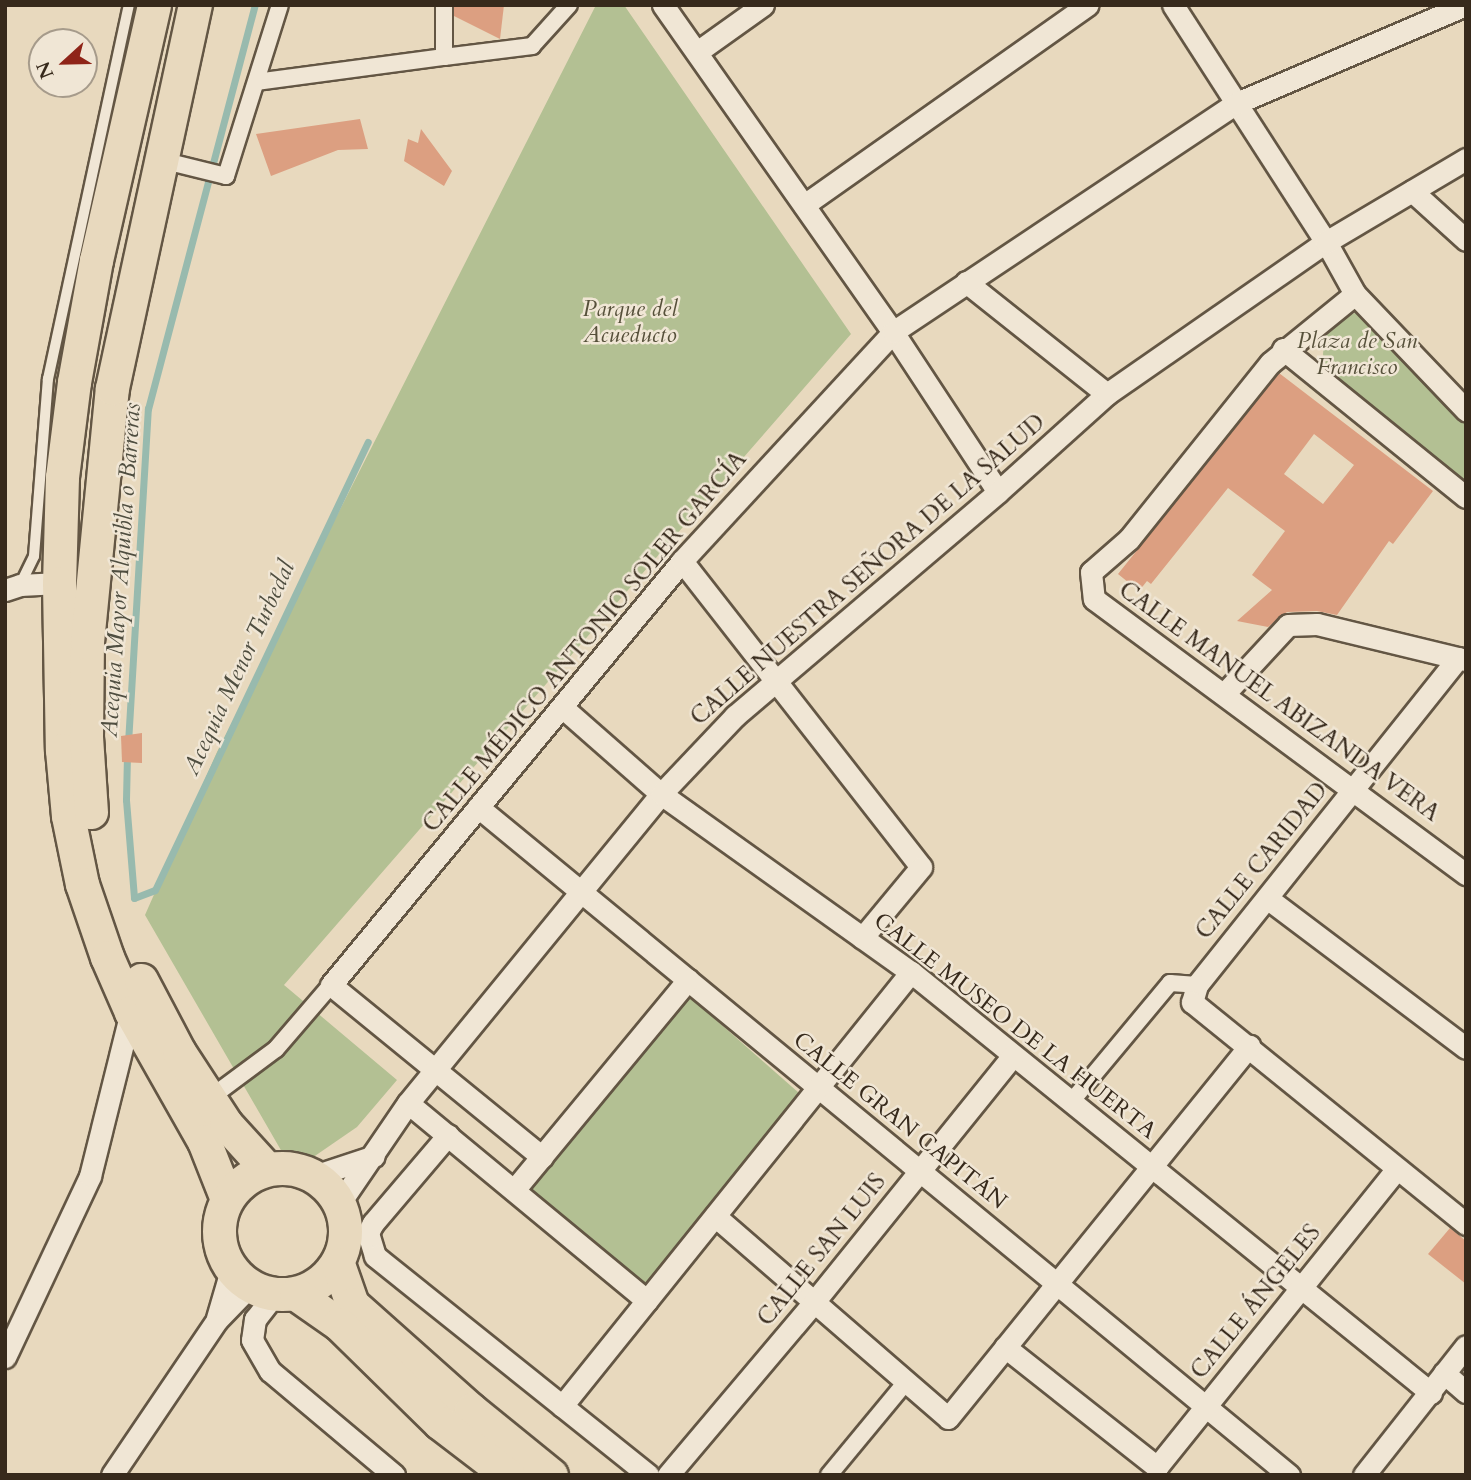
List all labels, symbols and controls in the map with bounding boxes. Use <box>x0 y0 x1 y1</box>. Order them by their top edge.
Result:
north arrow <box>28 28 98 98</box>
text: N <box>30 58 61 83</box>
park label: Parque del Acueducto <box>583 295 677 349</box>
park label: Plaza de San Francisco <box>1297 327 1417 381</box>
water label: Acequia Mayor Alquibla o Barreras <box>95 402 147 738</box>
street label: CALLE NUESTRA SEÑORA DE LA SALUD <box>685 409 1051 731</box>
street label: CALLE MÉDICO ANTONIO SOLER GARCÍA <box>417 446 753 838</box>
water label: Acequia Menor Turbedal <box>177 556 301 780</box>
street label: CALLE MANUEL ABIZANDA VERA <box>1113 576 1445 828</box>
street label: CALLE CARIDAD <box>1190 777 1334 945</box>
street label: CALLE MUSEO DE LA HUERTA <box>868 907 1162 1145</box>
street label: CALLE GRAN CAPITÁN <box>788 1026 1012 1216</box>
street label: CALLE SAN LUIS <box>752 1168 892 1332</box>
street label: CALLE ÁNGELES <box>1185 1219 1327 1385</box>

